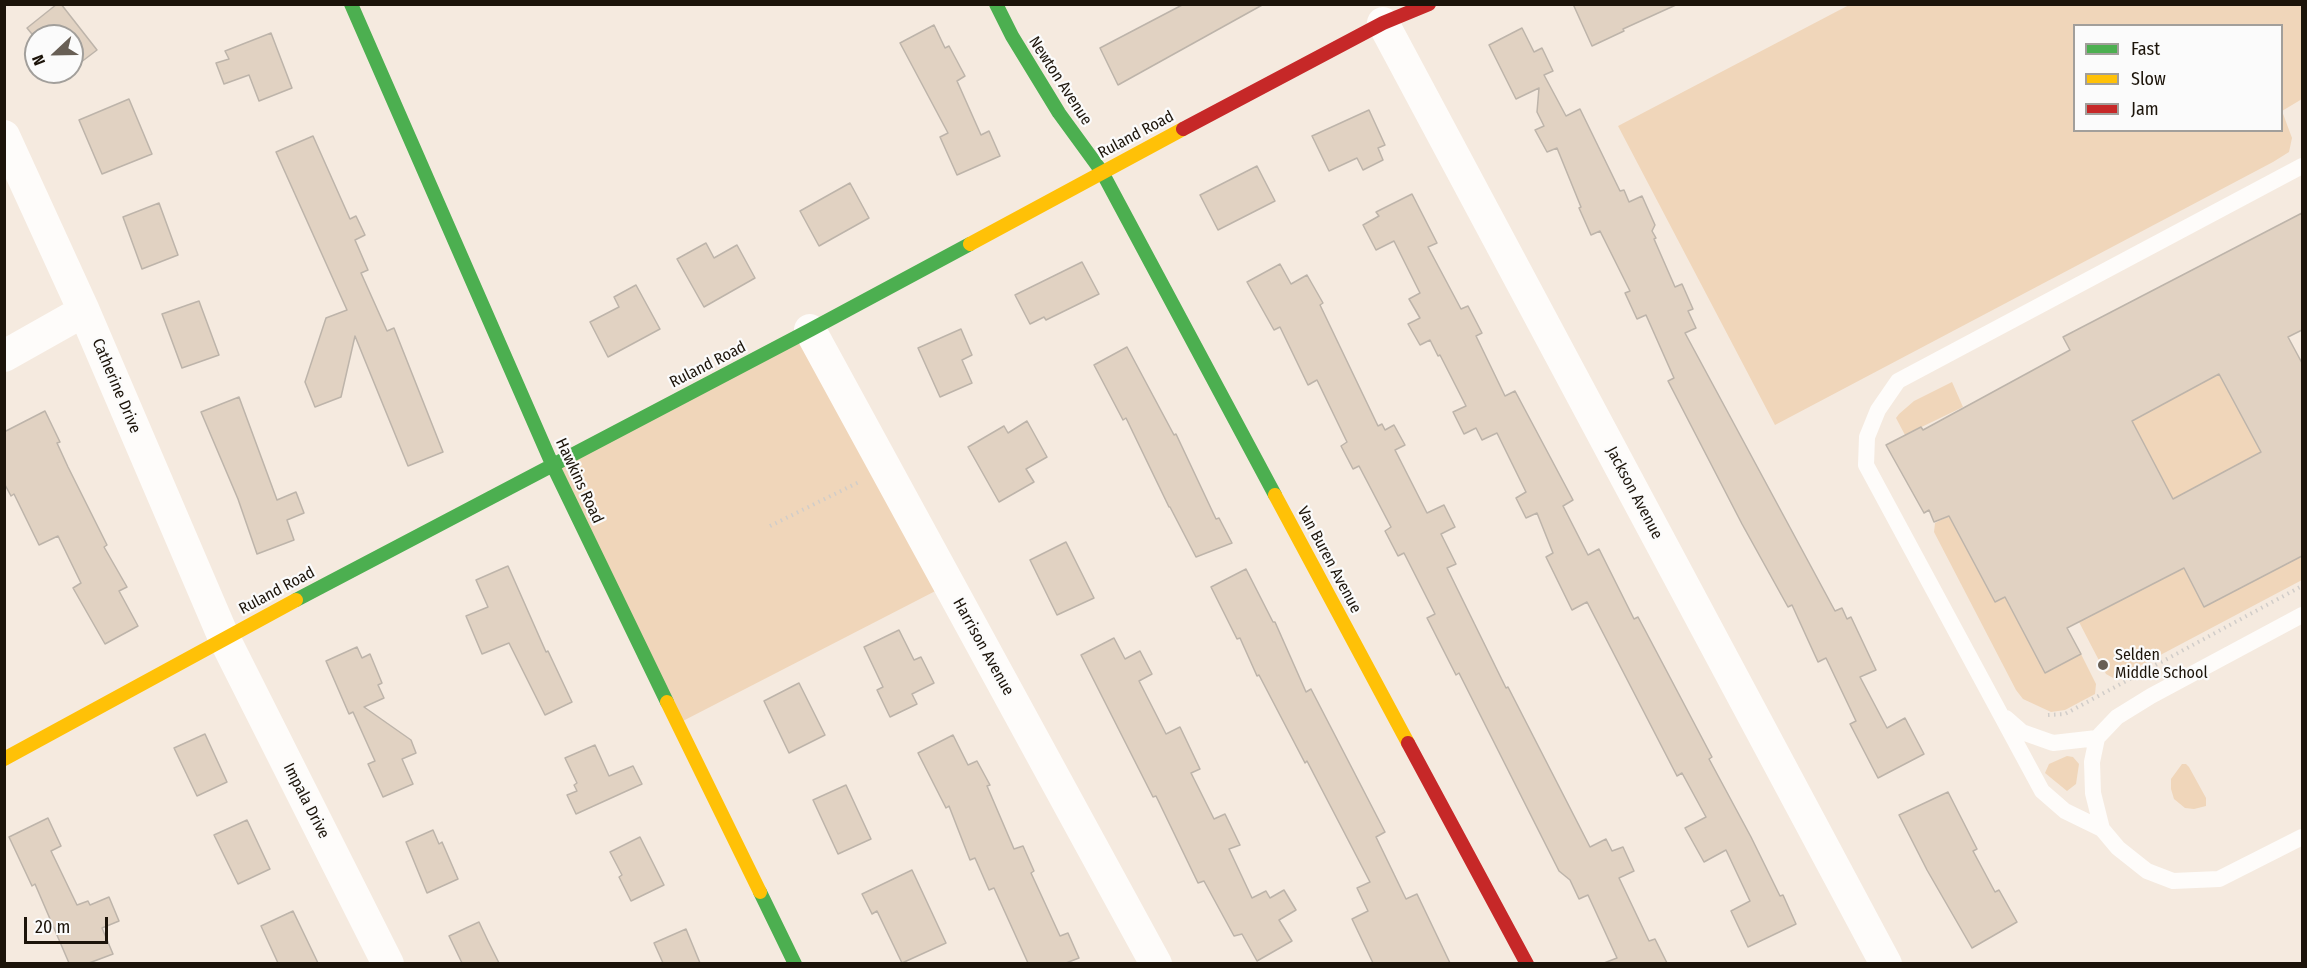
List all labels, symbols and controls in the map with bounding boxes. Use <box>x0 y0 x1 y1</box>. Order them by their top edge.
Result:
north arrow <box>24 24 84 84</box>
legend <box>2073 24 2283 132</box>
street label: Newton Avenue <box>1024 33 1096 129</box>
text: Fast <box>2131 38 2160 60</box>
text: N <box>28 52 49 68</box>
text: Slow <box>2131 68 2166 90</box>
text: Jam <box>2131 98 2159 120</box>
street label: Ruland Road <box>1095 107 1177 163</box>
street label: Catherine Drive <box>87 336 145 436</box>
street label: Ruland Road <box>667 338 749 392</box>
street label: Hawkins Road <box>551 435 607 527</box>
street label: Jackson Avenue <box>1602 443 1666 543</box>
street label: Van Buren Avenue <box>1293 503 1365 617</box>
street label: Ruland Road <box>236 563 318 619</box>
street label: Harrison Avenue <box>948 595 1018 699</box>
place label: Selden Middle School <box>2115 646 2208 684</box>
marker: Selden Middle School <box>2096 658 2110 672</box>
street label: Impala Drive <box>279 760 333 842</box>
scale bar <box>27 905 111 943</box>
text: 20 m <box>35 916 70 938</box>

